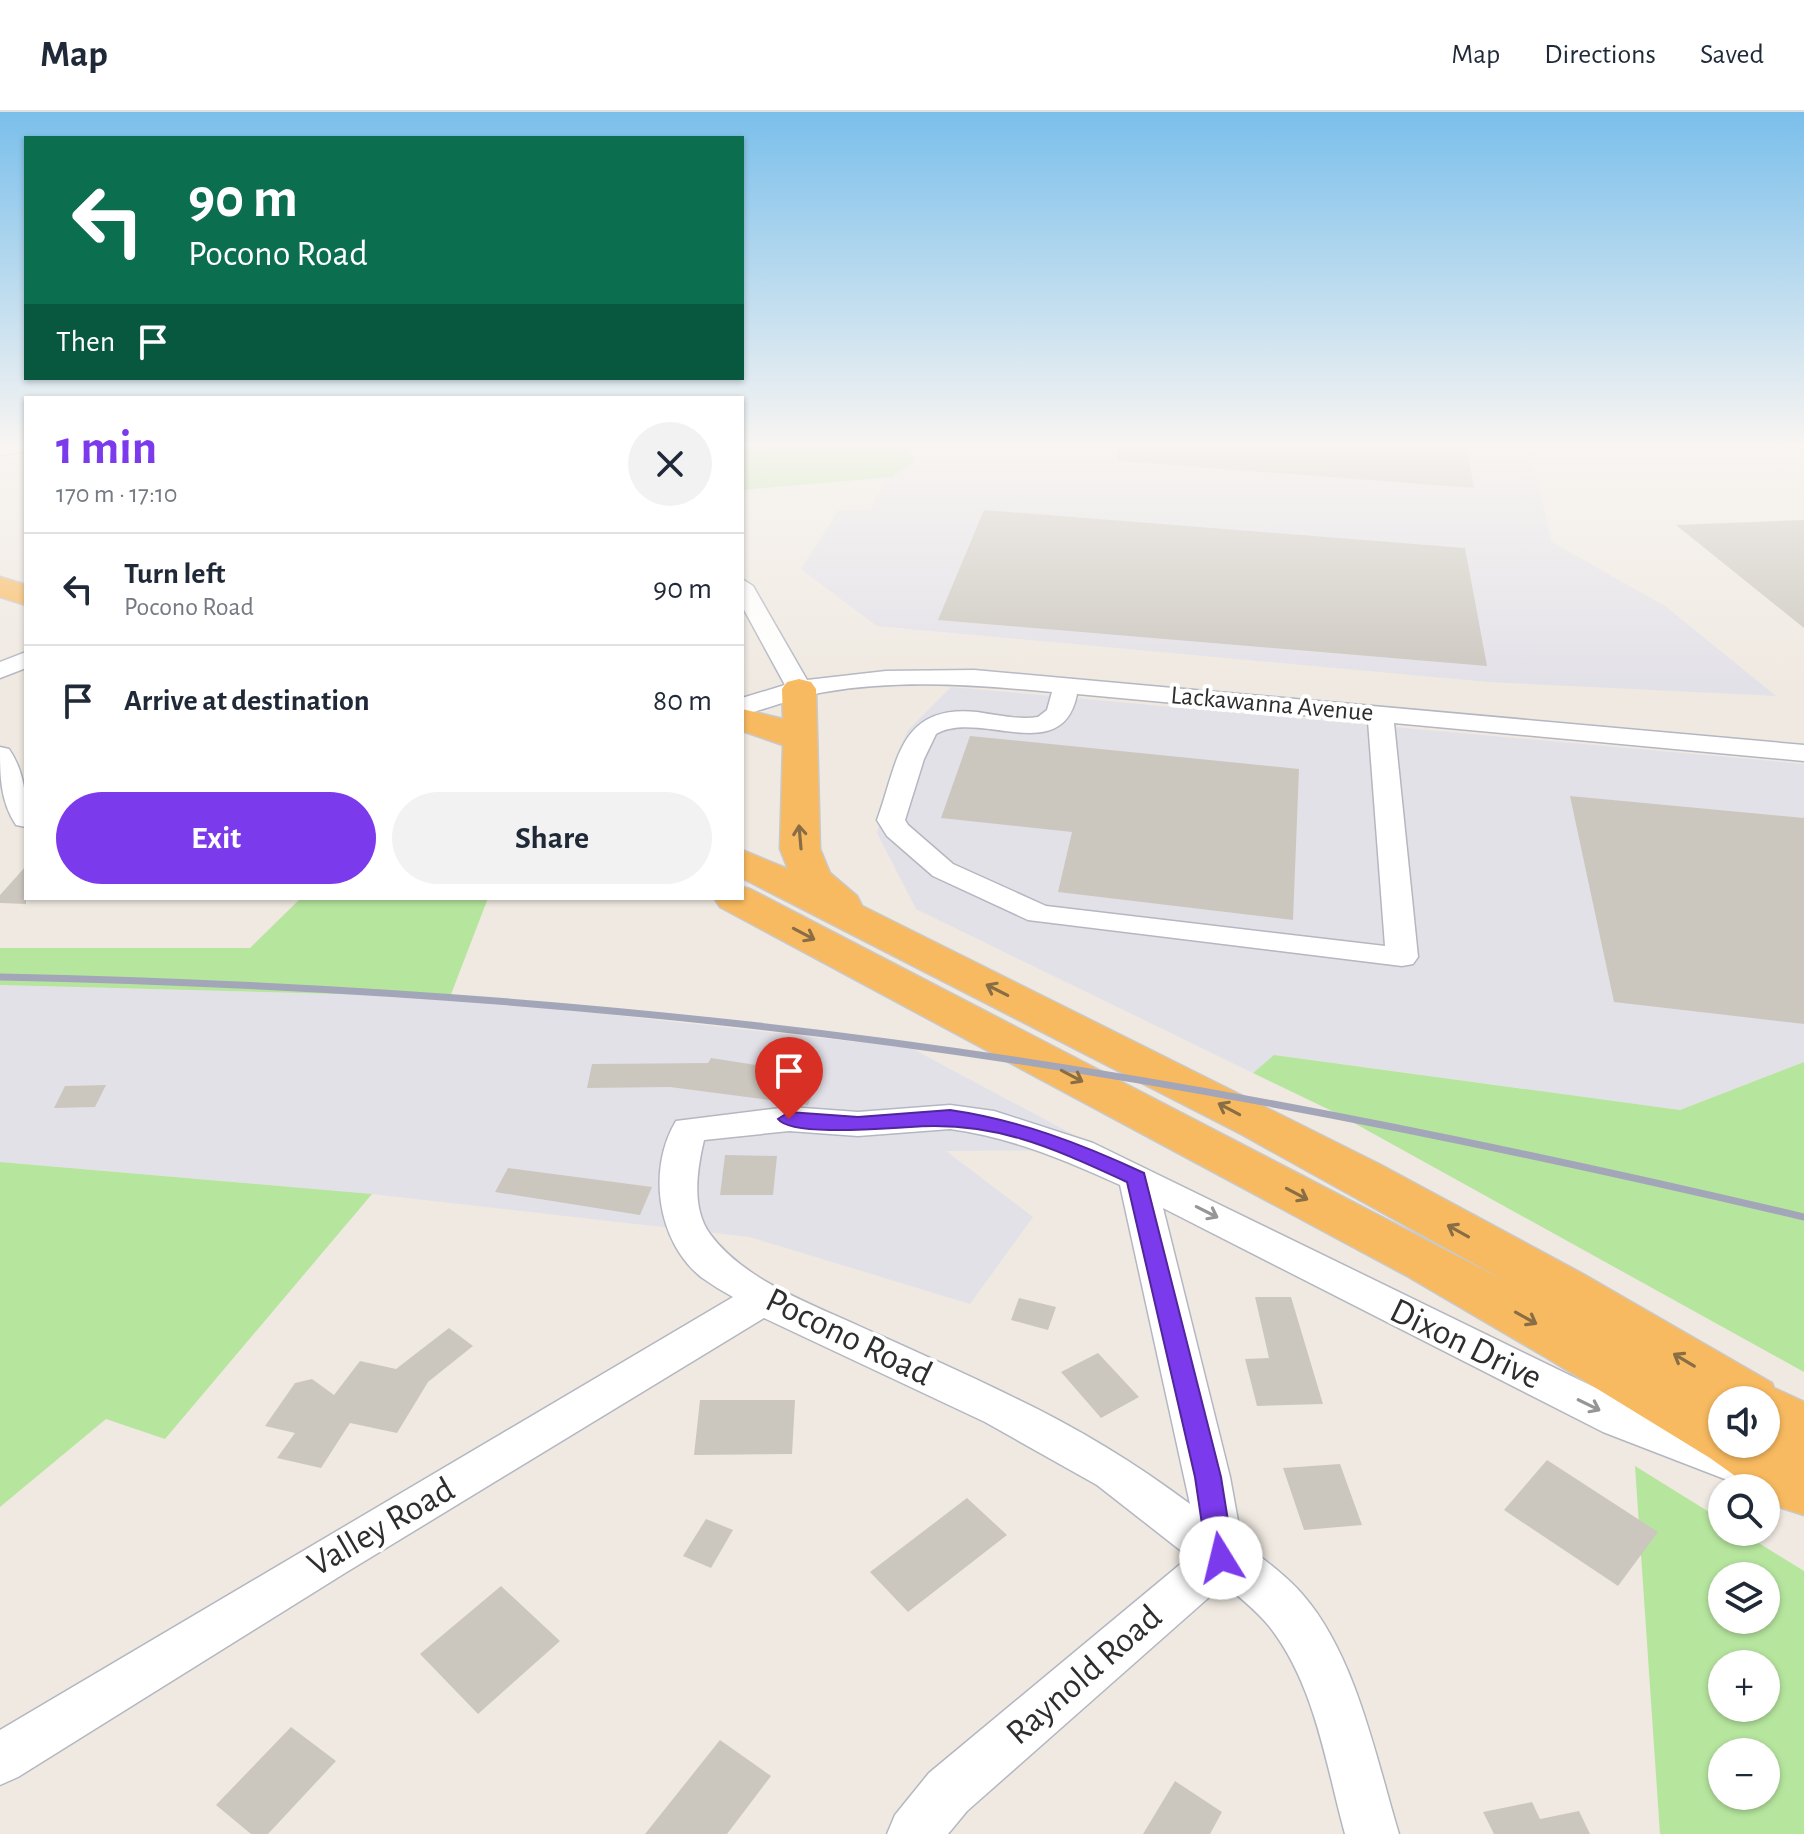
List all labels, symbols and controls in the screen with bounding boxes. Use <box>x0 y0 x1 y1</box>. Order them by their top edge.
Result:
text: Map <box>40 36 108 74</box>
text: Map <box>1451 41 1500 69</box>
text: Directions <box>1544 41 1656 69</box>
text: Saved <box>1700 41 1764 69</box>
icon: left <box>56 168 160 272</box>
text: 90 m <box>188 171 298 227</box>
text: Pocono Road <box>188 236 368 272</box>
icon: arrive <box>131 320 175 364</box>
text: Then <box>56 327 115 357</box>
button: close <box>628 422 712 506</box>
text: 1 min <box>56 425 157 473</box>
text: 170 m · 17:10 <box>56 481 178 507</box>
text: Turn left <box>124 559 225 589</box>
icon: left <box>56 567 100 611</box>
text: 90 m <box>653 574 712 604</box>
text: Pocono Road <box>124 594 254 620</box>
icon: arrive <box>56 679 100 723</box>
street label: Lackawanna Avenue <box>1170 682 1374 726</box>
text: Arrive at destination <box>124 686 370 716</box>
text: 80 m <box>653 686 712 716</box>
button: Exit <box>56 792 376 884</box>
button: Share <box>392 792 712 884</box>
one-way arrow <box>792 824 807 851</box>
one-way arrow <box>791 927 815 943</box>
one-way arrow <box>986 982 1010 998</box>
pin <box>755 1037 823 1119</box>
icon: arrive <box>767 1049 811 1093</box>
one-way arrow <box>1059 1068 1083 1084</box>
one-way arrow <box>1217 1101 1241 1117</box>
one-way arrow <box>1285 1187 1309 1203</box>
one-way arrow <box>1195 1205 1218 1221</box>
one-way arrow <box>1447 1223 1470 1239</box>
street label: Pocono Road <box>760 1281 938 1393</box>
street label: Dixon Drive <box>1385 1292 1547 1396</box>
one-way arrow <box>1514 1310 1537 1326</box>
one-way arrow <box>1673 1352 1696 1368</box>
map controls <box>1708 1386 1780 1810</box>
button: sound <box>1708 1386 1780 1458</box>
one-way arrow <box>1577 1398 1601 1413</box>
street label: Valley Road <box>302 1471 460 1583</box>
button: search <box>1708 1474 1780 1546</box>
position arrow <box>1179 1516 1263 1600</box>
button: layers <box>1708 1562 1780 1634</box>
street label: Raynold Road <box>1000 1598 1168 1752</box>
button: + <box>1708 1650 1780 1722</box>
button: − <box>1708 1738 1780 1810</box>

